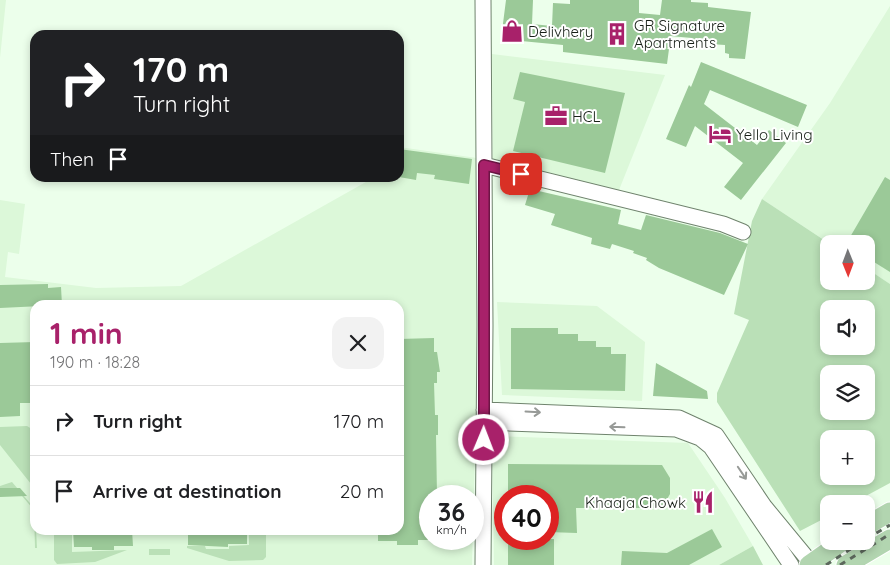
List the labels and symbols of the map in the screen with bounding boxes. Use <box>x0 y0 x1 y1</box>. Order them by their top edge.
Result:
place label: GR Signature Apartments <box>634 16 725 52</box>
shop icon: Delivhery <box>499 18 525 44</box>
building icon: GR Signature Apartments <box>604 21 630 47</box>
place label: Delivhery <box>528 22 593 41</box>
office icon: HCL <box>543 103 569 129</box>
place label: HCL <box>572 107 601 126</box>
hotel icon: Yello Living <box>707 121 733 147</box>
place label: Yello Living <box>736 125 813 144</box>
pin <box>500 153 542 195</box>
north arrow <box>820 235 875 290</box>
one-way arrow <box>524 407 540 416</box>
position arrow <box>457 413 509 465</box>
one-way arrow <box>610 422 626 432</box>
one-way arrow <box>737 465 747 479</box>
speed limit sign: 40 <box>494 485 559 550</box>
restaurant icon: Khaaja Chowk <box>690 489 716 515</box>
place label: Khaaja Chowk <box>585 493 686 512</box>

